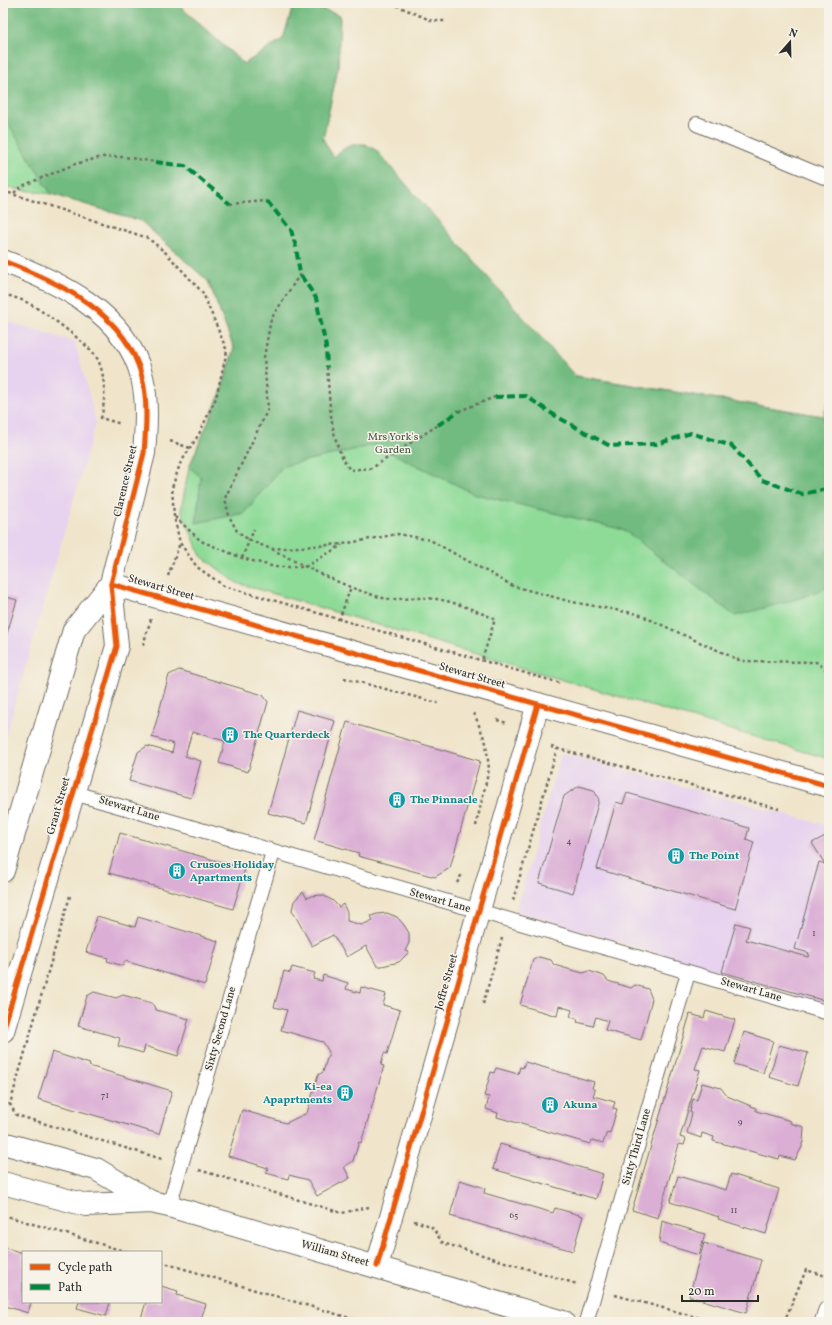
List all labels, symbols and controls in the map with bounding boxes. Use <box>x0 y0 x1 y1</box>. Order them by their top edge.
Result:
north arrow <box>770 22 810 62</box>
text: N <box>787 26 799 42</box>
park label: Mrs York's Garden <box>368 430 419 458</box>
street label: Clarence Street <box>110 443 142 519</box>
street label: Stewart Street <box>126 571 196 605</box>
street label: Stewart Street <box>437 659 507 693</box>
building icon: The Quarterdeck <box>220 725 240 745</box>
place label: The Quarterdeck <box>243 728 330 743</box>
street label: Grant Street <box>44 775 74 837</box>
building icon: The Pinnacle <box>387 790 407 810</box>
street label: Stewart Lane <box>97 793 161 825</box>
place label: The Pinnacle <box>410 793 478 808</box>
house number: 4 <box>566 835 572 848</box>
building icon: The Point <box>666 846 686 866</box>
place label: The Point <box>689 849 739 864</box>
place label: Crusoes Holiday Apartments <box>190 858 275 886</box>
building icon: Crusoes Holiday Apartments <box>167 861 187 881</box>
street label: Stewart Lane <box>408 885 472 917</box>
house number: 1 <box>812 927 816 940</box>
street label: Joffre Street <box>432 952 462 1012</box>
street label: Stewart Lane <box>719 974 783 1006</box>
street label: Sixty Second Lane <box>202 985 240 1073</box>
place label: Ki-ea Apaprtments <box>263 1080 332 1108</box>
building icon: Ki-ea Apaprtments <box>335 1083 355 1103</box>
house number: 71 <box>101 1089 109 1102</box>
building icon: Akuna <box>540 1095 560 1115</box>
place label: Akuna <box>563 1098 597 1113</box>
street label: Sixty Third Lane <box>619 1107 655 1187</box>
house number: 9 <box>738 1116 743 1129</box>
house number: 11 <box>731 1204 737 1217</box>
house number: 65 <box>510 1209 518 1222</box>
street label: William Street <box>299 1237 371 1271</box>
legend <box>22 1251 162 1303</box>
text: Cycle path <box>58 1260 113 1276</box>
scale bar <box>682 1277 758 1303</box>
text: Path <box>58 1280 82 1296</box>
text: 20 m <box>688 1284 715 1300</box>

